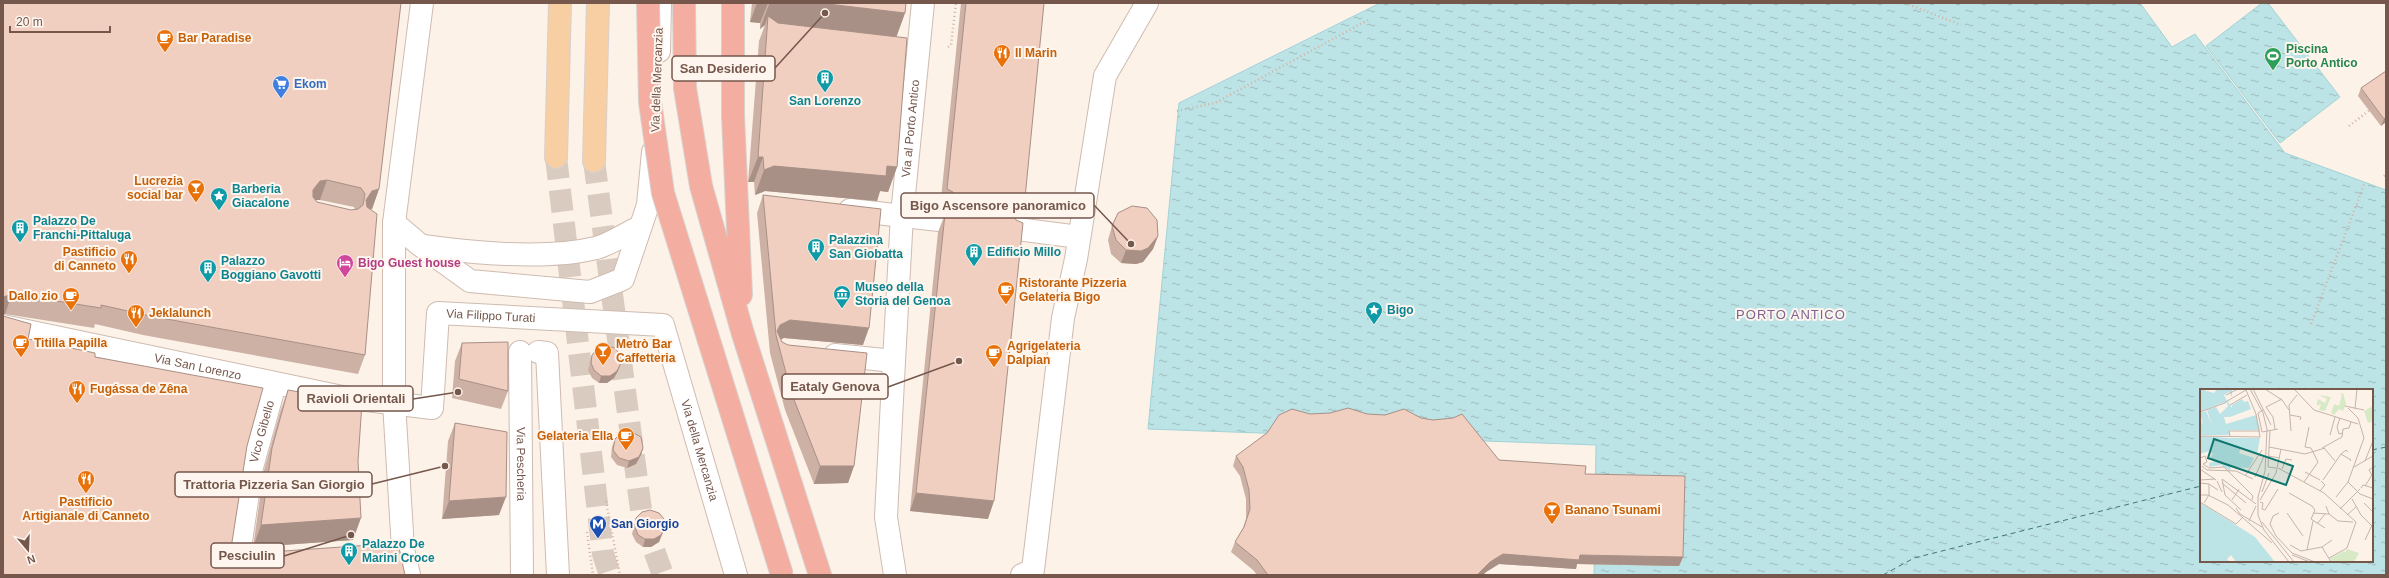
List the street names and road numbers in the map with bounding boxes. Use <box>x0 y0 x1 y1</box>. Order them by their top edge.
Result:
street label: Via della Mercanzia <box>648 27 666 132</box>
street label: Via al Porto Antico <box>899 79 922 178</box>
street label: Via Filippo Turati <box>446 306 536 325</box>
street label: Via San Lorenzo <box>153 351 243 383</box>
street label: Via della Mercanzia <box>678 398 721 503</box>
street label: Vico Gibello <box>247 399 277 464</box>
street label: Via Pescheria <box>514 427 528 501</box>

